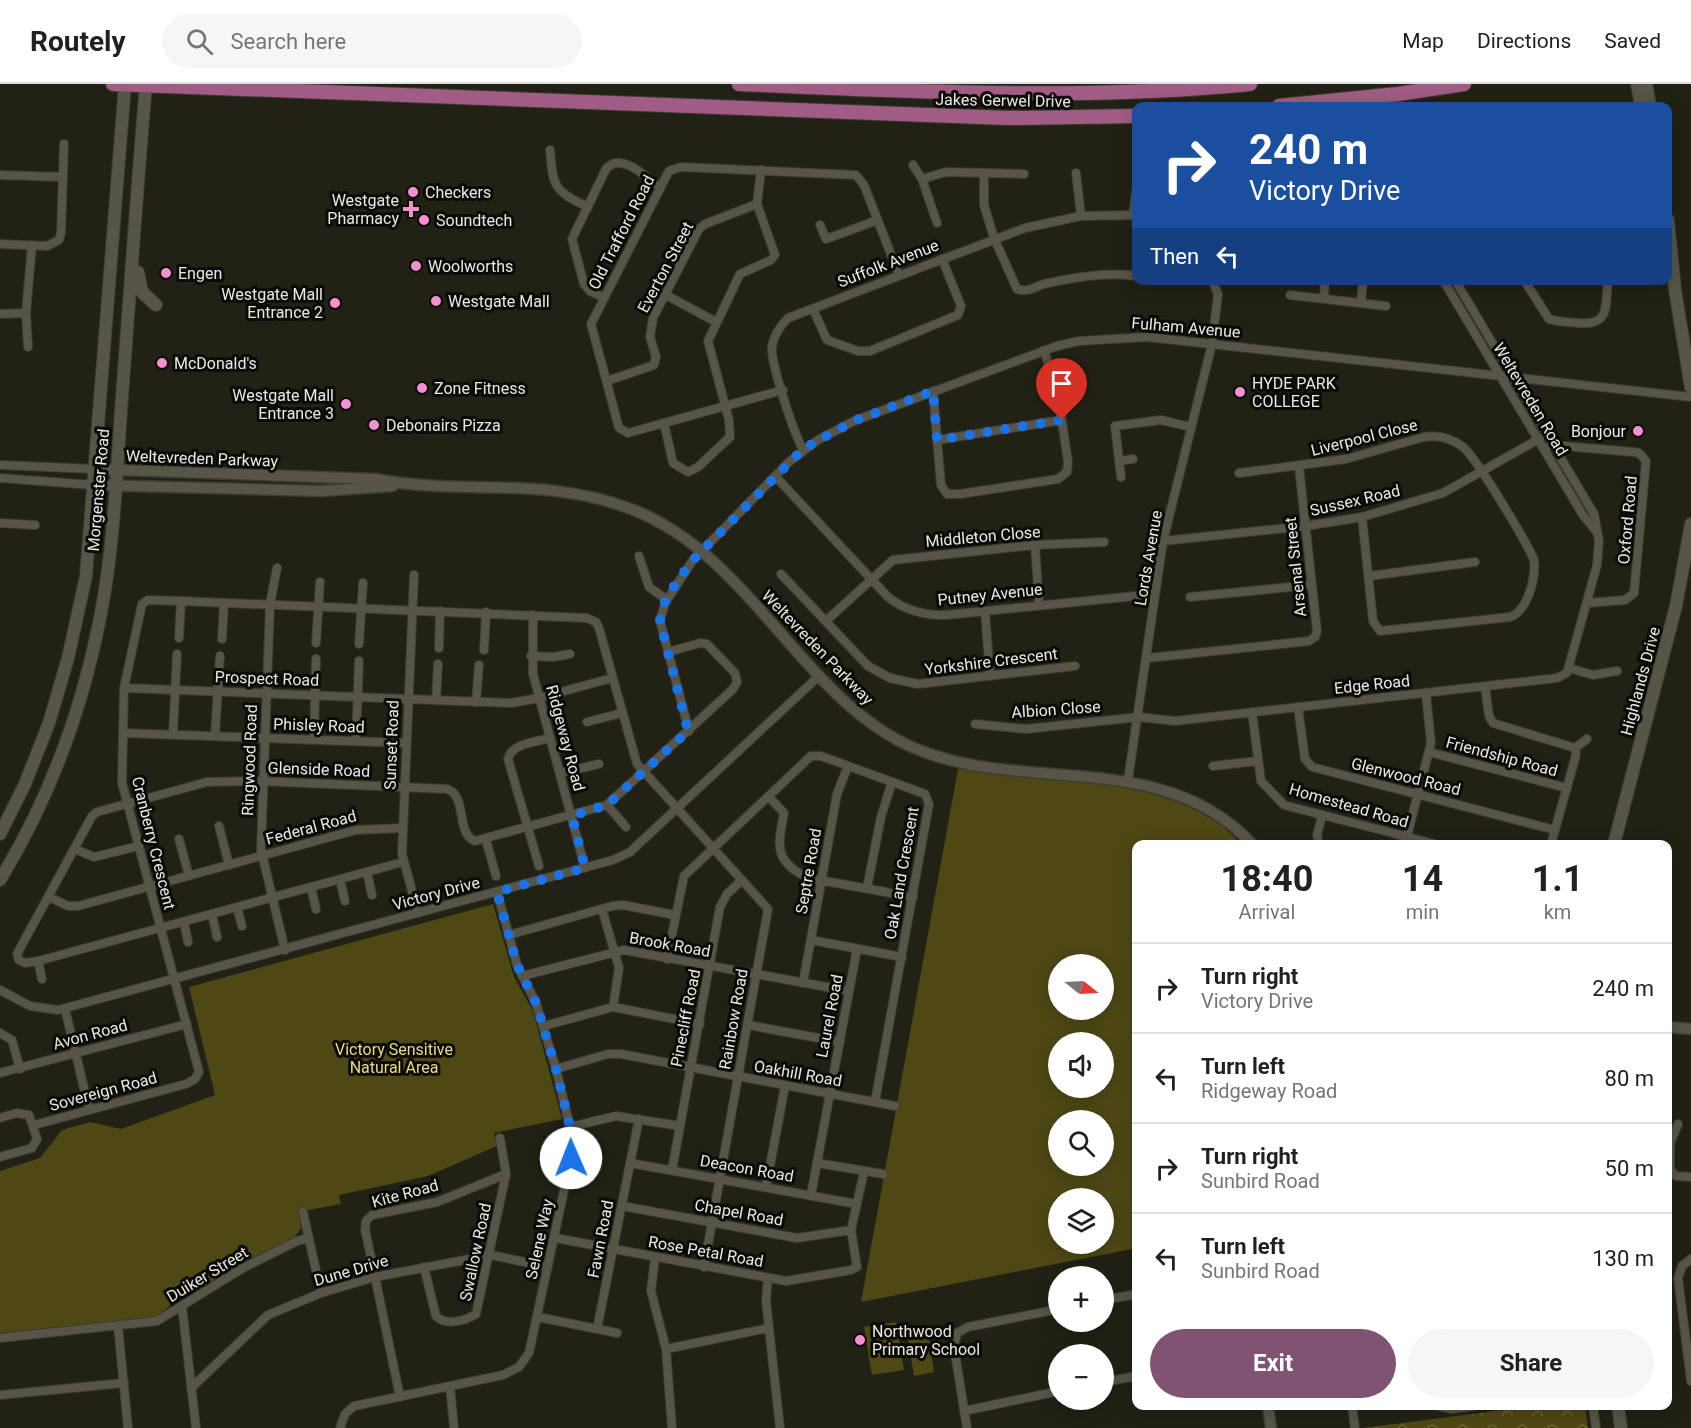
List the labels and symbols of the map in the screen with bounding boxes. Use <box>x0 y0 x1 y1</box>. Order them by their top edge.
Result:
street label: Jakes Gerwel Drive <box>935 90 1071 111</box>
street label: Old Trafford Road <box>584 172 658 292</box>
place label: Checkers <box>425 183 491 202</box>
marker: Checkers <box>406 185 420 199</box>
place label: Westgate Pharmacy <box>327 191 399 228</box>
marker: Westgate Pharmacy <box>404 202 418 216</box>
place label: Soundtech <box>436 211 512 230</box>
marker: Soundtech <box>417 213 431 227</box>
street label: Everton Street <box>634 219 697 316</box>
street label: Suffolk Avenue <box>835 235 941 291</box>
place label: Woolworths <box>428 257 513 276</box>
marker: Woolworths <box>409 259 423 273</box>
place label: Engen <box>178 264 222 283</box>
marker: Engen <box>159 266 173 280</box>
place label: Westgate Mall Entrance 2 <box>221 285 323 322</box>
place label: Westgate Mall <box>448 292 550 311</box>
marker: Westgate Mall <box>429 294 443 308</box>
marker: Westgate Mall Entrance 2 <box>328 296 342 310</box>
street label: Fulham Avenue <box>1131 313 1241 342</box>
street label: Weltevreden Road <box>1489 339 1572 459</box>
place label: McDonald's <box>174 354 257 373</box>
marker: McDonald's <box>155 356 169 370</box>
pin <box>1036 358 1087 420</box>
place label: HYDE PARK COLLEGE <box>1252 374 1337 411</box>
place label: Zone Fitness <box>434 379 526 398</box>
marker: Zone Fitness <box>415 381 429 395</box>
marker: HYDE PARK COLLEGE <box>1233 385 1247 399</box>
place label: Westgate Mall Entrance 3 <box>232 386 334 423</box>
marker: Westgate Mall Entrance 3 <box>339 397 353 411</box>
street label: Liverpool Close <box>1309 415 1419 460</box>
place label: Debonairs Pizza <box>386 416 501 435</box>
marker: Debonairs Pizza <box>367 418 381 432</box>
place label: Bonjour <box>1571 422 1627 441</box>
marker: Bonjour <box>1631 424 1645 438</box>
street label: Morgenster Road <box>84 428 113 552</box>
street label: Weltevreden Parkway <box>126 446 279 471</box>
street label: Oxford Road <box>1614 475 1641 565</box>
street label: Sussex Road <box>1308 481 1402 520</box>
street label: Lords Avenue <box>1131 509 1166 607</box>
street label: Arsenal Street <box>1281 516 1310 618</box>
street label: Middleton Close <box>925 522 1041 551</box>
street label: Putney Avenue <box>937 580 1043 609</box>
street label: Weltevreden Parkway <box>758 586 878 709</box>
street label: Highlands Drive <box>1617 625 1664 738</box>
street label: Yorkshire Crescent <box>923 644 1059 679</box>
street label: Prospect Road <box>214 667 320 690</box>
street label: Edge Road <box>1333 671 1411 698</box>
street label: Ridgeway Road <box>542 683 589 793</box>
street label: Albion Close <box>1011 697 1101 722</box>
street label: Sunset Road <box>380 700 403 790</box>
street label: Ringwood Road <box>238 704 261 816</box>
street label: Phisley Road <box>273 714 365 737</box>
street label: Friendship Road <box>1444 732 1560 781</box>
street label: Glenwood Road <box>1349 754 1463 799</box>
street label: Glenside Road <box>267 758 371 781</box>
street label: Cranberry Crescent <box>128 775 179 912</box>
street label: Homestead Road <box>1287 779 1411 832</box>
street label: Oak Land Crescent <box>880 805 923 941</box>
street label: Federal Road <box>264 806 359 849</box>
street label: Septre Road <box>792 827 825 915</box>
street label: Victory Drive <box>390 873 482 914</box>
street label: Brook Road <box>628 928 712 961</box>
north arrow <box>1048 954 1114 1020</box>
street label: Rainbow Road <box>715 967 752 1071</box>
street label: Pinecliff Road <box>667 968 704 1069</box>
street label: Laurel Road <box>812 973 847 1059</box>
street label: Avon Road <box>51 1015 129 1054</box>
park label: Victory Sensitive Natural Area <box>335 1040 453 1077</box>
street label: Oakhill Road <box>752 1056 843 1091</box>
street label: Sovereign Road <box>47 1068 159 1115</box>
position arrow <box>539 1126 603 1190</box>
street label: Deacon Road <box>699 1151 795 1186</box>
street label: Kite Road <box>370 1175 441 1212</box>
street label: Chapel Road <box>693 1195 785 1230</box>
street label: Selene Way <box>522 1197 557 1281</box>
street label: Fawn Road <box>584 1199 617 1280</box>
street label: Swallow Road <box>456 1201 495 1303</box>
street label: Rose Petal Road <box>647 1232 765 1271</box>
street label: Duiker Street <box>163 1243 251 1306</box>
street label: Dune Drive <box>312 1251 391 1290</box>
place label: Northwood Primary School <box>872 1322 980 1359</box>
marker: Northwood Primary School <box>853 1333 867 1347</box>

